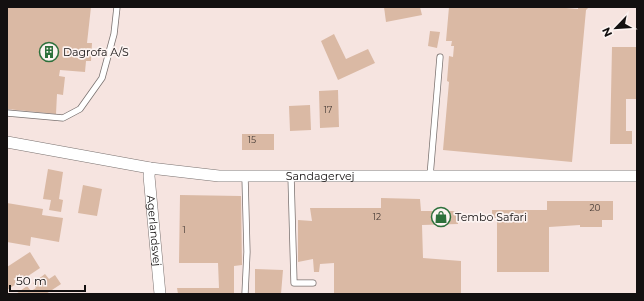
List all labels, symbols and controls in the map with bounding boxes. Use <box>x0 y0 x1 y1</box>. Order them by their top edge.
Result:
north arrow <box>596 8 636 48</box>
text: N <box>599 25 615 39</box>
building icon: Dagrofa A/S <box>38 41 60 63</box>
place label: Dagrofa A/S <box>63 45 129 59</box>
house number: 17 <box>324 104 332 115</box>
house number: 15 <box>248 134 256 145</box>
street label: Sandagervej <box>286 169 355 183</box>
street label: Agerlandsvej <box>144 194 164 267</box>
house number: 20 <box>589 202 601 213</box>
shop icon: Tembo Safari <box>430 206 452 228</box>
place label: Tembo Safari <box>455 210 527 224</box>
house number: 12 <box>373 211 381 222</box>
house number: 1 <box>182 224 186 235</box>
scale bar <box>10 267 85 293</box>
text: 50 m <box>16 273 47 288</box>

